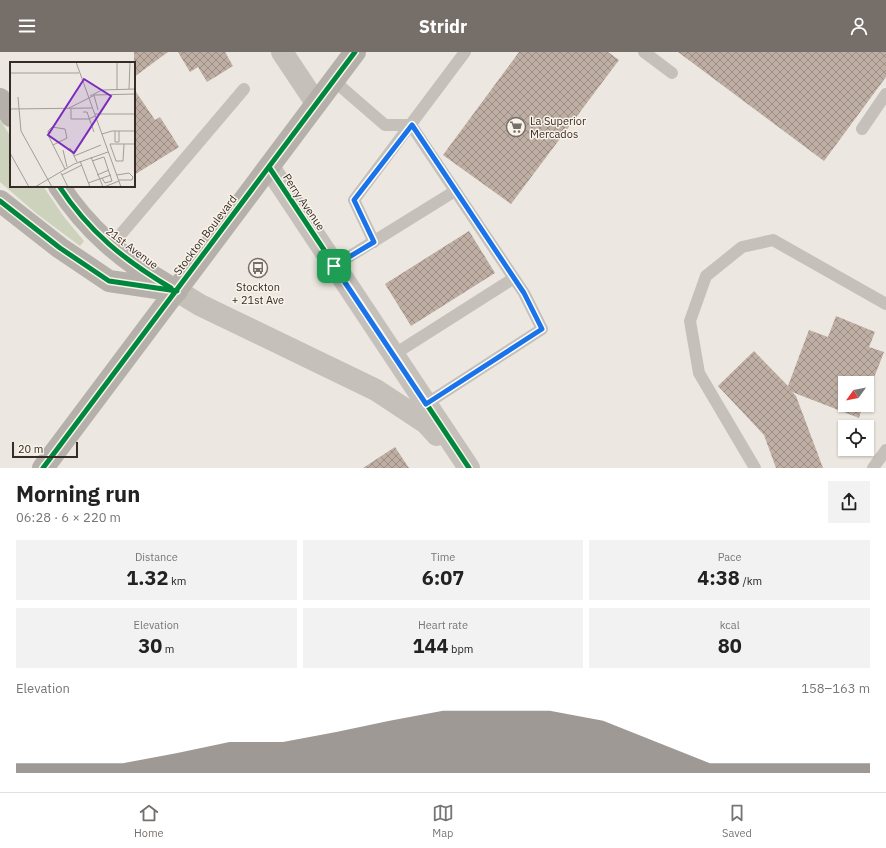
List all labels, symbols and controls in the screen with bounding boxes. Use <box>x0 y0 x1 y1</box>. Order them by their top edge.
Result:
icon: menu <box>16 15 38 37</box>
text: Stridr <box>419 15 467 38</box>
icon: person <box>848 15 870 37</box>
inset map <box>10 62 135 187</box>
place label: La Superior Mercados <box>530 114 586 141</box>
supermarket icon: La Superior Mercados <box>505 116 527 138</box>
street label: Perry Avenue <box>280 171 328 233</box>
street label: Stockton Boulevard <box>170 192 240 278</box>
street label: 21st Avenue <box>103 224 161 272</box>
pin <box>317 249 351 283</box>
icon: arrive <box>323 255 345 277</box>
bus stop icon: Stockton + 21st Ave <box>247 257 269 279</box>
place label: Stockton + 21st Ave <box>232 280 284 307</box>
north arrow <box>838 376 874 412</box>
map controls <box>838 376 874 456</box>
button: locate <box>838 420 874 456</box>
scale bar <box>12 440 78 459</box>
text: 20 m <box>18 442 43 456</box>
text: Morning run <box>16 479 140 508</box>
button: share <box>828 481 870 523</box>
text: 06:28 · 6 × 220 m <box>16 509 121 526</box>
text: Distance <box>135 550 178 564</box>
text: Time <box>431 550 455 564</box>
text: Pace <box>718 550 742 564</box>
text: 1.32 <box>126 564 168 591</box>
text: 6:07 <box>422 564 464 591</box>
text: 4:38 <box>697 564 740 591</box>
text: km <box>168 574 186 588</box>
text: /km <box>740 574 762 588</box>
text: Elevation <box>134 618 179 632</box>
text: Heart rate <box>418 618 468 632</box>
text: kcal <box>720 618 740 632</box>
text: 30 <box>138 632 162 659</box>
text: 144 <box>413 632 449 659</box>
text: 80 <box>718 632 742 659</box>
text: m <box>162 642 174 656</box>
text: bpm <box>449 642 473 656</box>
text: Elevation <box>16 680 70 697</box>
text: 158–163 m <box>801 680 870 697</box>
tab: Home <box>134 802 164 840</box>
tab: Map <box>432 802 454 840</box>
tab: Saved <box>722 802 752 840</box>

